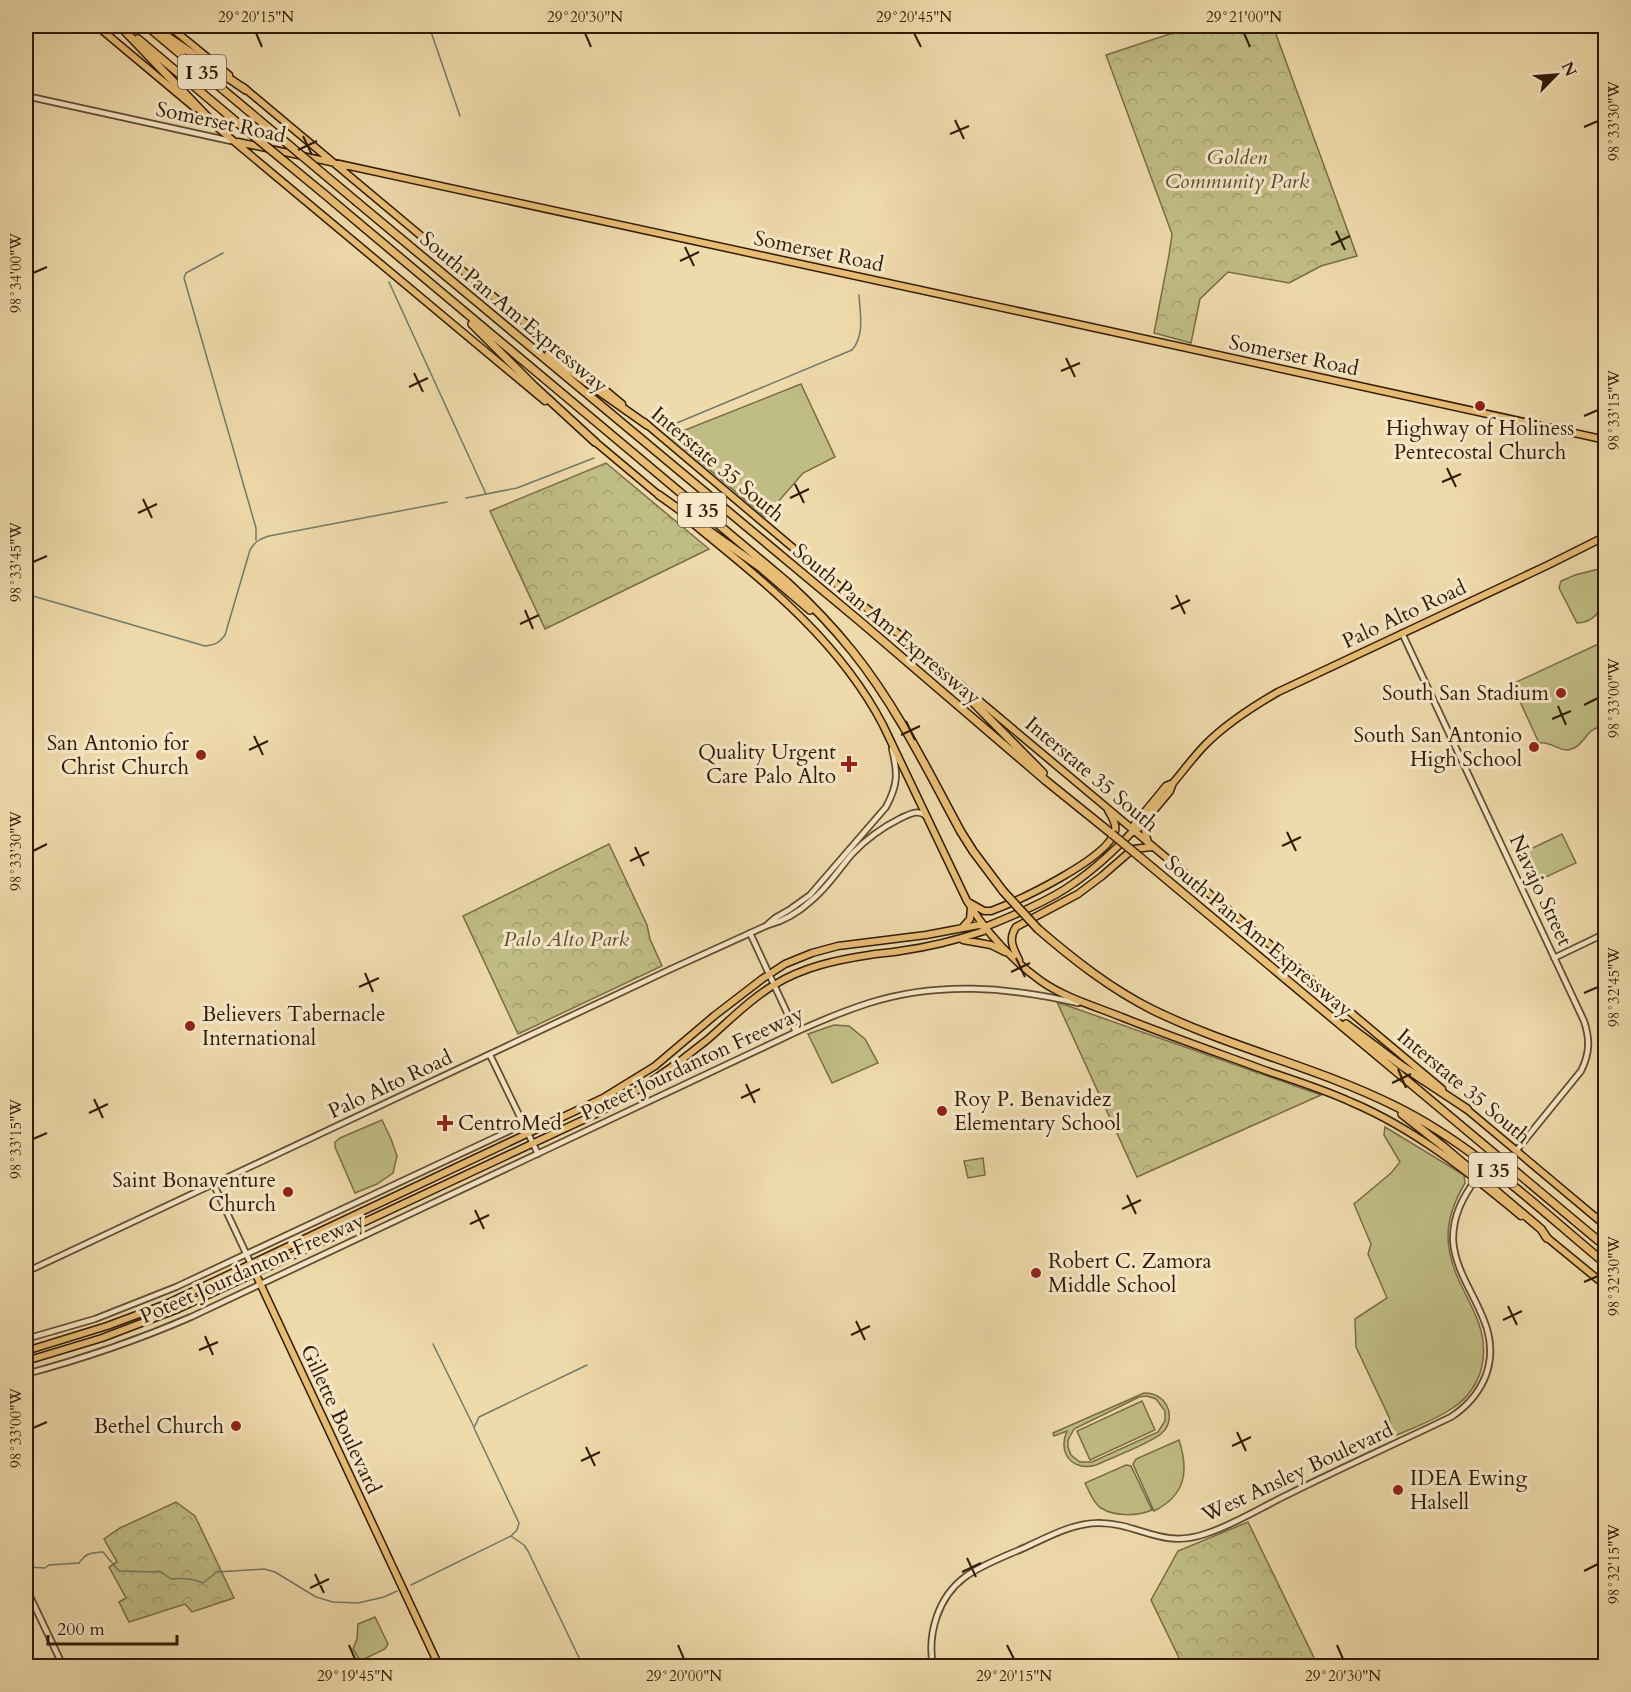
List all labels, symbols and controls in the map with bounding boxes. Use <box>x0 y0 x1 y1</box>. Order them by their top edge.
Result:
text: 29°20'15"N <box>218 7 294 27</box>
text: 29°20'30"N <box>547 7 623 27</box>
text: 29°20'45"N <box>876 7 952 27</box>
text: 29°21'00"N <box>1206 7 1282 27</box>
north arrow <box>1526 45 1586 105</box>
road number: I 35 <box>178 55 226 89</box>
text: N <box>1556 58 1582 80</box>
text: 98°33'30"W <box>1604 81 1624 161</box>
street label: Somerset Road <box>153 95 288 150</box>
park label: Golden Community Park <box>1165 143 1310 196</box>
street label: Somerset Road <box>751 224 886 279</box>
street label: South Pan Am Expressway <box>413 225 614 400</box>
text: 98°34'00"W <box>6 233 26 313</box>
street label: Somerset Road <box>1226 328 1361 383</box>
text: 98°33'15"W <box>1604 370 1624 450</box>
marker: Highway of Holiness Pentecostal Church <box>1473 399 1487 413</box>
street label: Interstate 35 South <box>645 400 791 529</box>
place label: Highway of Holiness Pentecostal Church <box>1386 414 1574 467</box>
road number: I 35 <box>678 493 726 527</box>
text: 98°33'45"W <box>6 522 26 602</box>
street label: South Pan Am Expressway <box>786 537 987 712</box>
street label: Palo Alto Road <box>1337 573 1471 656</box>
text: 98°33'00"W <box>1604 658 1624 738</box>
place label: South San Stadium <box>1382 679 1549 708</box>
marker: South San Stadium <box>1554 686 1568 700</box>
street label: Interstate 35 South <box>1019 710 1165 839</box>
place label: South San Antonio High School <box>1354 721 1522 774</box>
place label: San Antonio for Christ Church <box>47 729 189 782</box>
place label: Quality Urgent Care Palo Alto <box>698 738 836 791</box>
marker: South San Antonio High School <box>1527 740 1541 754</box>
marker: San Antonio for Christ Church <box>194 748 208 762</box>
marker: Quality Urgent Care Palo Alto <box>840 755 858 773</box>
text: 98°33'30"W <box>6 811 26 891</box>
street label: Navajo Street <box>1502 830 1579 951</box>
street label: South Pan Am Expressway <box>1158 849 1359 1024</box>
park label: Palo Alto Park <box>503 925 629 954</box>
text: 98°32'45"W <box>1604 947 1624 1027</box>
street label: Poteet Jourdanton Freeway <box>576 999 808 1128</box>
place label: Believers Tabernacle International <box>202 1000 385 1053</box>
marker: Believers Tabernacle International <box>183 1019 197 1033</box>
street label: Interstate 35 South <box>1391 1022 1537 1151</box>
street label: Palo Alto Road <box>323 1043 457 1126</box>
place label: Roy P. Benavidez Elementary School <box>954 1085 1121 1138</box>
text: 98°33'15"W <box>6 1099 26 1179</box>
marker: Roy P. Benavidez Elementary School <box>935 1104 949 1118</box>
place label: CentroMed <box>458 1109 562 1138</box>
marker: CentroMed <box>436 1114 454 1132</box>
road number: I 35 <box>1469 1153 1517 1187</box>
place label: Saint Bonaventure Church <box>112 1166 276 1219</box>
marker: Saint Bonaventure Church <box>281 1185 295 1199</box>
street label: Poteet Jourdanton Freeway <box>135 1206 369 1331</box>
text: 98°32'30"W <box>1604 1236 1624 1316</box>
place label: Robert C. Zamora Middle School <box>1048 1247 1212 1300</box>
marker: Robert C. Zamora Middle School <box>1029 1266 1043 1280</box>
street label: Gillette Boulevard <box>293 1340 388 1499</box>
text: 98°33'00"W <box>6 1388 26 1468</box>
place label: Bethel Church <box>94 1412 224 1441</box>
street label: West Ansley Boulevard <box>1196 1415 1398 1530</box>
marker: Bethel Church <box>229 1419 243 1433</box>
place label: IDEA Ewing Halsell <box>1410 1464 1527 1517</box>
marker: IDEA Ewing Halsell <box>1391 1483 1405 1497</box>
text: 98°32'15"W <box>1604 1524 1624 1604</box>
scale bar <box>48 1608 177 1646</box>
text: 200 m <box>57 1617 105 1642</box>
text: 29°19'45"N <box>317 1666 393 1686</box>
text: 29°20'00"N <box>646 1666 722 1686</box>
text: 29°20'15"N <box>976 1666 1052 1686</box>
text: 29°20'30"N <box>1305 1666 1381 1686</box>

